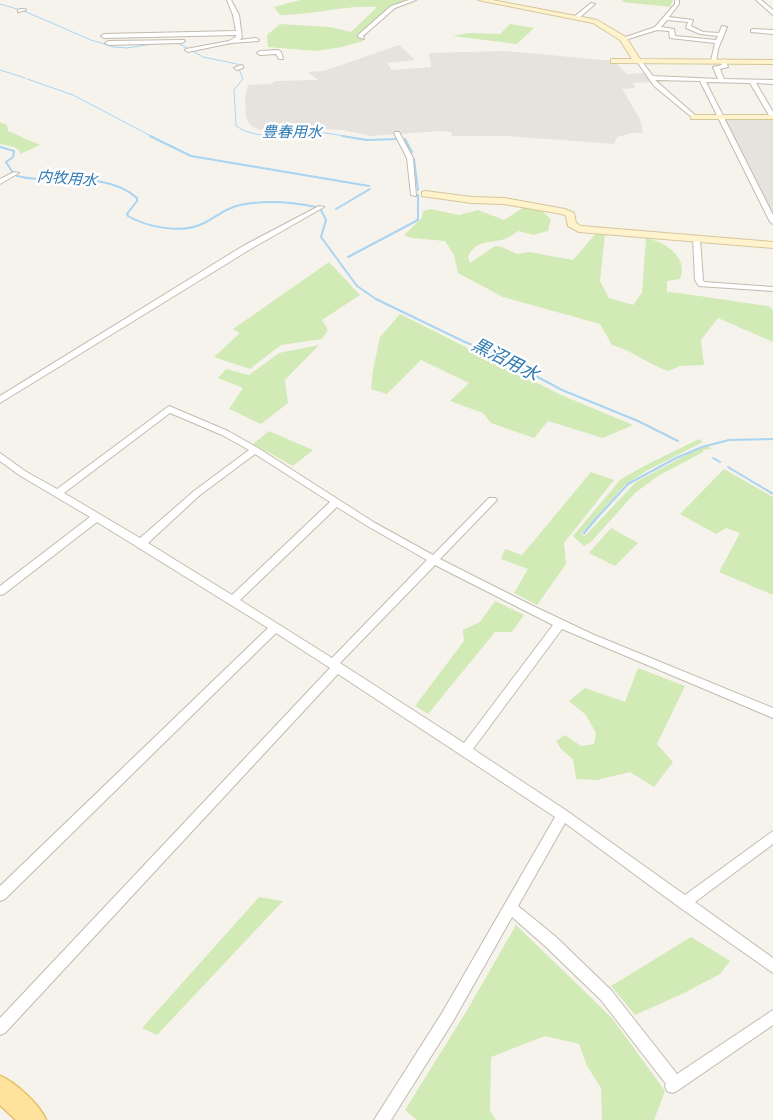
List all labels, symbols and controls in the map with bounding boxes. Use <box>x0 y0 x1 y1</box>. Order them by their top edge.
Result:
water label: 豊春用水 <box>262 124 322 142</box>
water label: 内牧用水 <box>36 168 98 190</box>
water label: 黒沼用水 <box>468 334 542 386</box>

